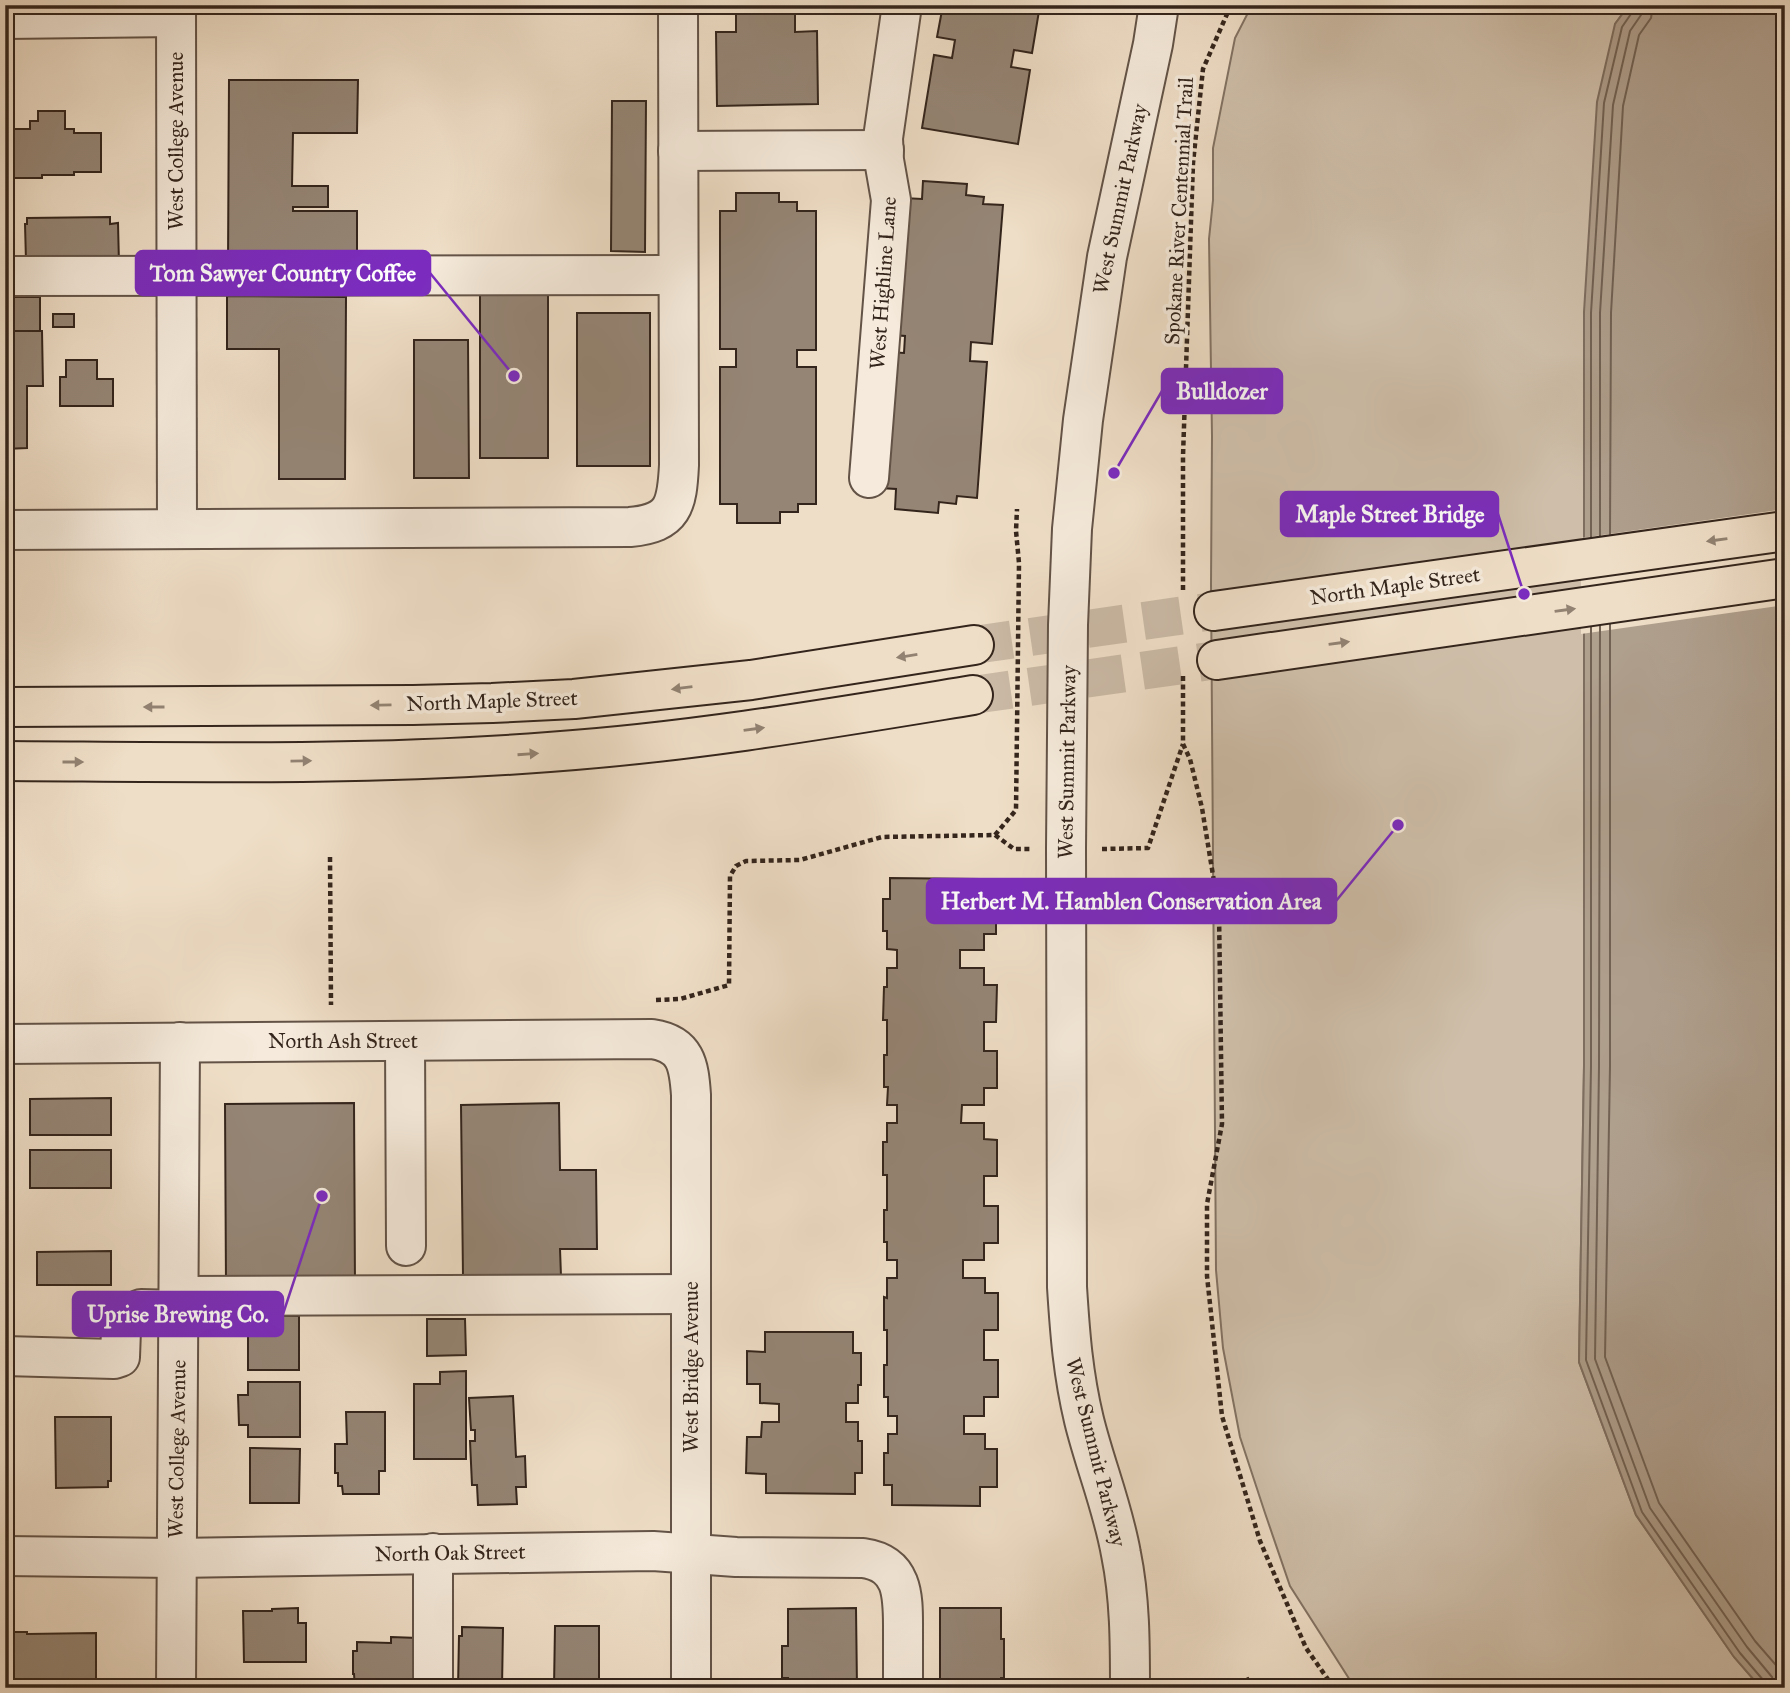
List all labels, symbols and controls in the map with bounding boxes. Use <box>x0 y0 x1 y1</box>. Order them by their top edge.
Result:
street label: West College Avenue <box>163 51 189 230</box>
street label: Spokane River Centennial Trail <box>1159 76 1199 345</box>
street label: West Summit Parkway <box>1087 100 1153 296</box>
street label: West Highline Lane <box>864 195 902 370</box>
callout: Tom Sawyer Country Coffee <box>136 251 430 295</box>
text: Tom Sawyer Country Coffee <box>149 259 417 288</box>
callout: Bulldozer <box>1162 369 1282 413</box>
text: Bulldozer <box>1176 377 1268 405</box>
callout: Maple Street Bridge <box>1281 492 1498 536</box>
text: Maple Street Bridge <box>1295 500 1485 529</box>
one-way arrow <box>1706 535 1728 546</box>
street label: North Maple Street <box>1308 561 1482 611</box>
one-way arrow <box>1554 604 1576 615</box>
one-way arrow <box>1329 637 1351 648</box>
one-way arrow <box>896 650 918 661</box>
street label: West Summit Parkway <box>1052 664 1082 859</box>
one-way arrow <box>671 683 693 694</box>
street label: North Maple Street <box>406 685 579 717</box>
one-way arrow <box>370 699 392 711</box>
one-way arrow <box>143 701 165 713</box>
one-way arrow <box>744 723 766 734</box>
one-way arrow <box>518 748 540 759</box>
one-way arrow <box>290 755 312 767</box>
one-way arrow <box>63 756 85 768</box>
callout: Herbert M. Hamblen Conservation Area <box>927 879 1336 923</box>
text: Herbert M. Hamblen Conservation Area <box>941 887 1323 915</box>
street label: North Ash Street <box>268 1028 418 1054</box>
street label: West Bridge Avenue <box>678 1281 704 1453</box>
callout: Uprise Brewing Co. <box>73 1292 283 1336</box>
text: Uprise Brewing Co. <box>87 1300 269 1329</box>
street label: West Summit Parkway <box>1060 1355 1132 1550</box>
street label: West College Avenue <box>162 1359 192 1538</box>
street label: North Oak Street <box>374 1539 526 1567</box>

